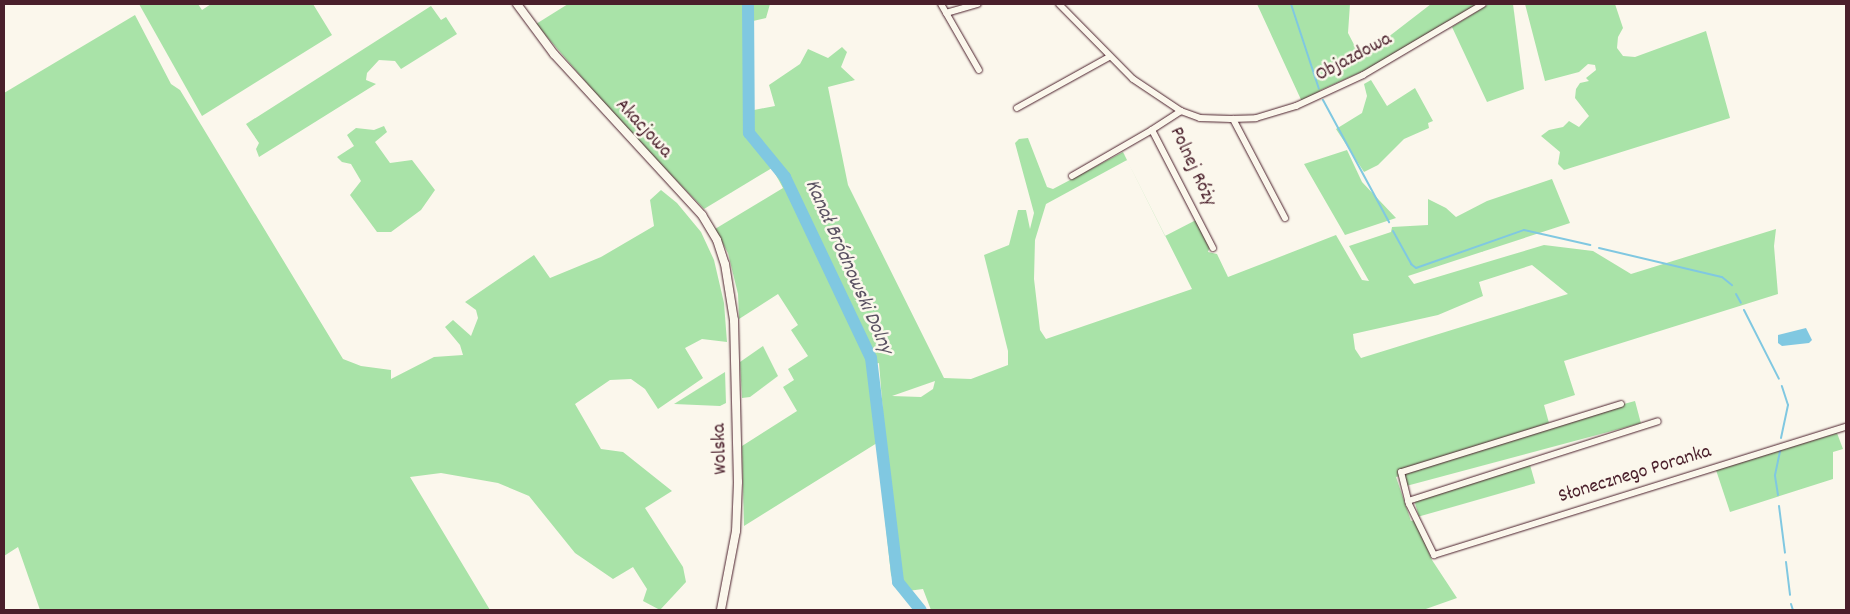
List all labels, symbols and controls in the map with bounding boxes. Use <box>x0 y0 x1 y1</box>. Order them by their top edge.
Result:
street label: Objazdowa <box>1312 28 1396 88</box>
street label: Akacjowa <box>609 94 677 164</box>
street label: Polnej Róży <box>1163 123 1221 211</box>
water label: Kanał Bródnowski Dolny <box>798 176 898 358</box>
street label: Wolska <box>708 423 734 475</box>
street label: Słonecznego Poranka <box>1556 440 1714 510</box>

